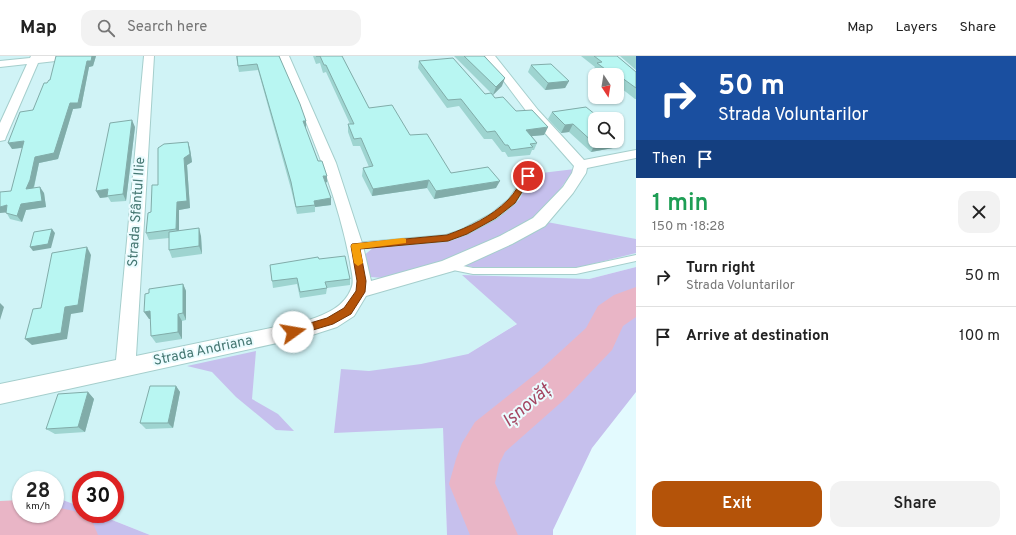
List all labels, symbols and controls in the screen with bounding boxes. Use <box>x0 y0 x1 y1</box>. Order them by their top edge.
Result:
search box <box>81 10 361 46</box>
text: Map <box>20 16 57 40</box>
icon: search <box>95 17 117 39</box>
text: Search here <box>127 18 207 37</box>
text: Map <box>847 19 873 36</box>
text: Layers <box>895 19 937 36</box>
text: Share <box>959 19 996 36</box>
north arrow <box>588 68 624 104</box>
map controls <box>588 68 624 148</box>
text: 50 m <box>718 69 785 105</box>
icon: right <box>652 72 704 124</box>
text: Strada Voluntarilor <box>718 104 869 127</box>
button: search <box>588 112 624 148</box>
icon: arrive <box>694 148 716 170</box>
text: Then <box>652 150 686 169</box>
street label: Strada Sfântul Ilie <box>125 156 149 268</box>
pin <box>511 159 545 193</box>
icon: arrive <box>517 165 539 187</box>
text: 1 min <box>652 189 709 219</box>
button: close <box>958 191 1000 233</box>
text: 150 m · 18:28 <box>652 219 725 235</box>
text: Turn right <box>686 259 755 278</box>
icon: right <box>652 266 674 288</box>
text: 50 m <box>965 267 1000 286</box>
text: Strada Voluntarilor <box>686 278 795 294</box>
position arrow <box>272 311 314 353</box>
icon: arrive <box>652 326 674 348</box>
text: Arrive at destination <box>686 327 829 346</box>
text: 100 m <box>959 327 1000 346</box>
street label: Strada Andriana <box>152 332 254 370</box>
water label: Ișnovăț <box>498 378 557 433</box>
speed limit sign: 30 <box>72 471 124 523</box>
text: 28 <box>26 479 50 505</box>
button: Exit <box>652 481 822 527</box>
button: Share <box>830 481 1000 527</box>
text: km/h <box>26 500 50 513</box>

